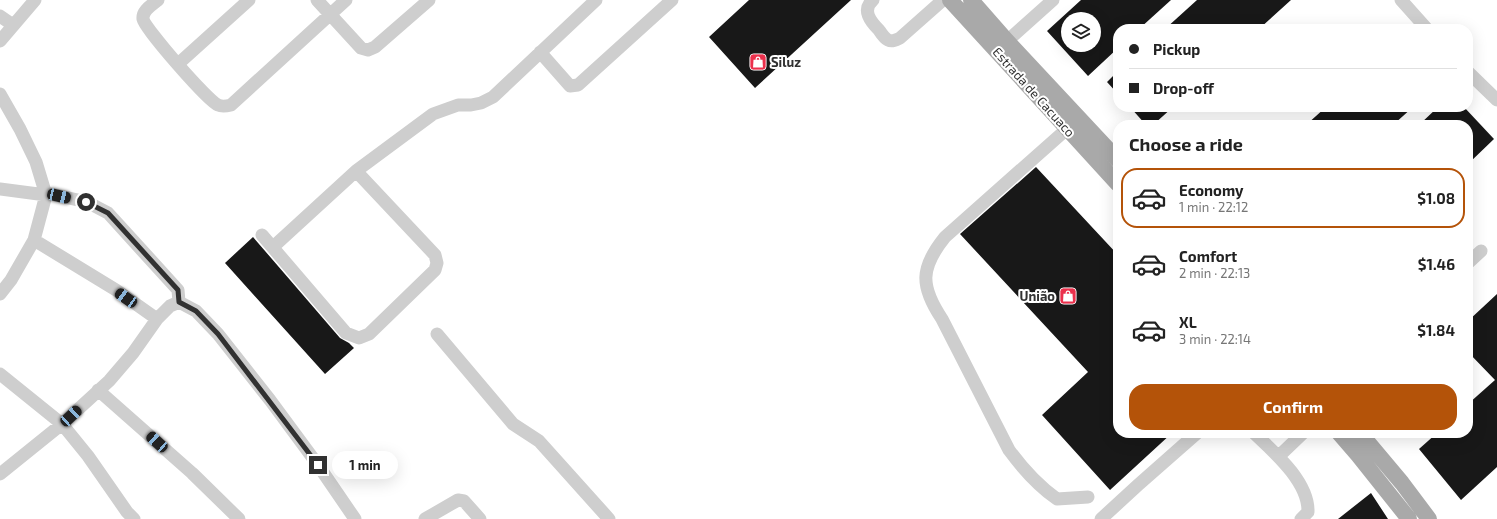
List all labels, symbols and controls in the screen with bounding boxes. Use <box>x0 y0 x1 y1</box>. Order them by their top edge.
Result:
map controls <box>1061 12 1101 52</box>
button: layers <box>1061 12 1101 52</box>
text: Pickup <box>1153 40 1200 58</box>
street label: Estrada de Cacuaco <box>990 44 1078 140</box>
shop icon: Siluz <box>748 52 768 72</box>
place label: Siluz <box>771 54 801 70</box>
text: Drop-off <box>1153 79 1214 97</box>
text: Choose a ride <box>1129 133 1243 155</box>
icon: car <box>1131 180 1167 216</box>
text: Economy <box>1179 181 1244 199</box>
car <box>46 187 72 205</box>
text: $1.08 <box>1417 189 1455 207</box>
route start <box>77 193 95 211</box>
text: 1 min · 22:12 <box>1179 199 1248 215</box>
icon: car <box>1131 246 1167 282</box>
text: Comfort <box>1179 247 1237 265</box>
text: $1.46 <box>1418 255 1455 273</box>
text: 2 min · 22:13 <box>1179 265 1250 281</box>
car <box>113 286 139 310</box>
shop icon: União <box>1058 286 1078 306</box>
place label: União <box>1020 288 1055 304</box>
icon: car <box>1131 312 1167 348</box>
text: XL <box>1179 313 1197 331</box>
text: $1.84 <box>1417 321 1455 339</box>
text: 3 min · 22:14 <box>1179 331 1251 347</box>
button: Confirm <box>1129 384 1457 430</box>
car <box>58 403 84 429</box>
car <box>144 430 170 454</box>
callout: 1 min <box>332 451 398 479</box>
route end <box>309 456 327 474</box>
text: 1 min <box>349 457 381 473</box>

